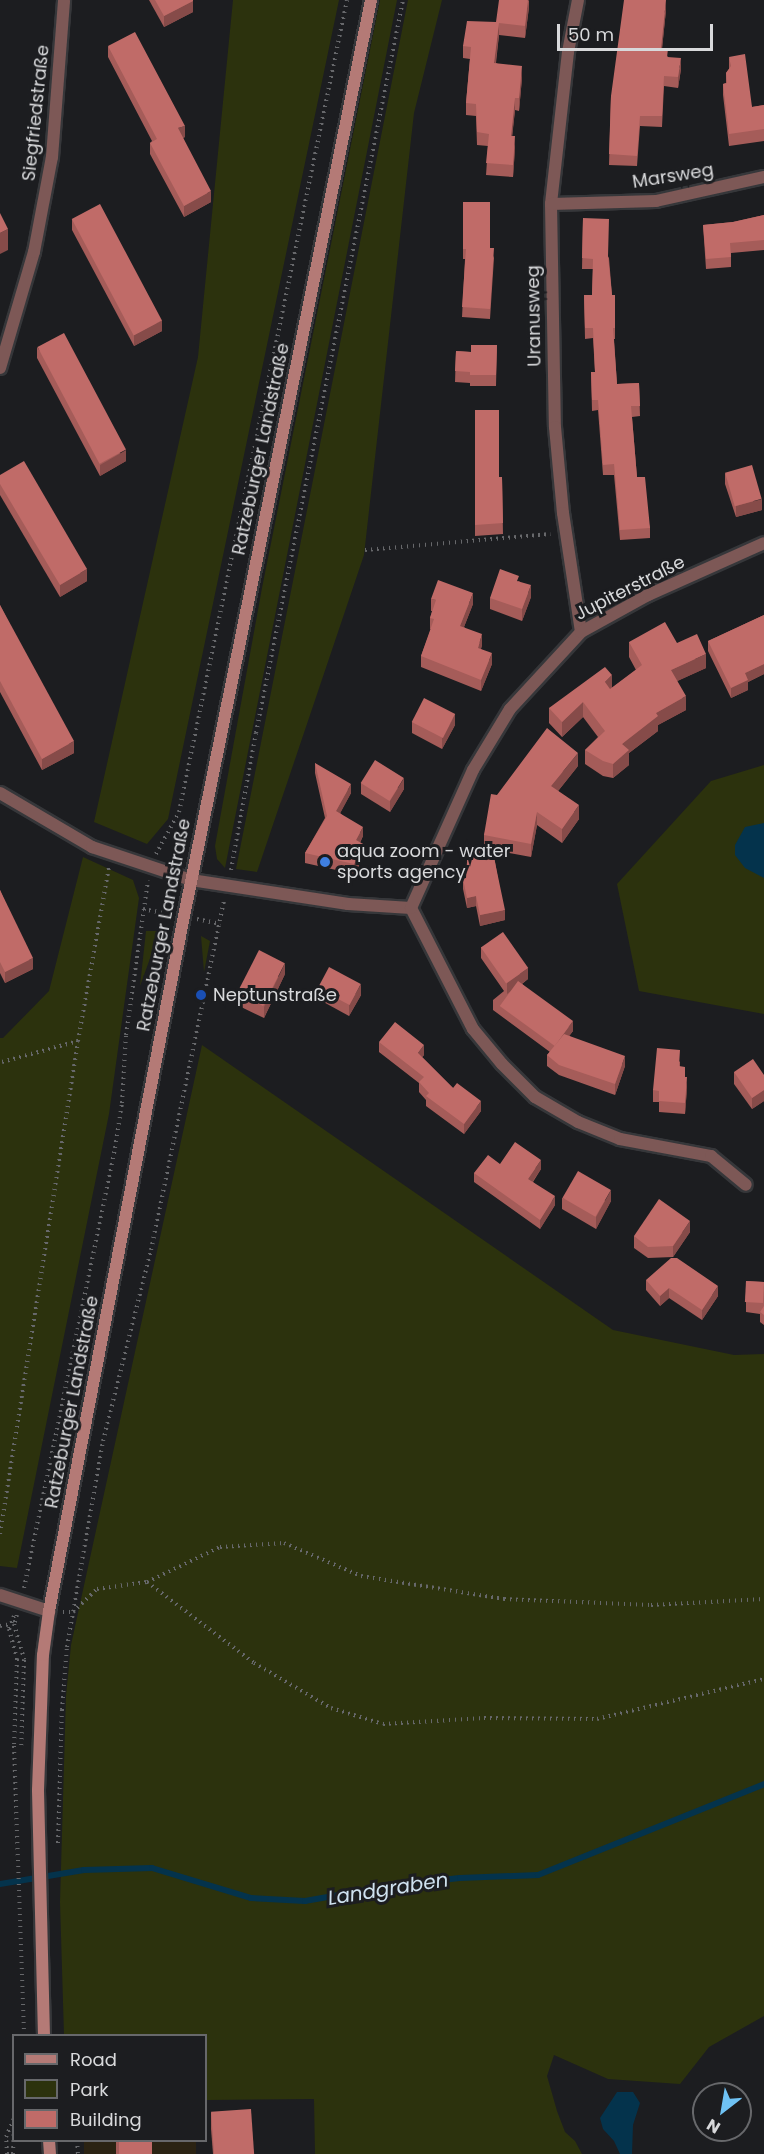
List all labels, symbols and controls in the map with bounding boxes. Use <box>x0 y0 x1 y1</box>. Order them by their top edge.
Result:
scale bar <box>560 12 716 50</box>
text: 50 m <box>568 22 614 47</box>
street label: Siegfriedstraße <box>18 44 54 182</box>
street label: Marsweg <box>631 159 715 193</box>
street label: Uranusweg <box>522 265 546 367</box>
street label: Ratzeburger Landstraße <box>228 341 294 557</box>
street label: Jupiterstraße <box>571 551 689 625</box>
street label: Ratzeburger Landstraße <box>133 817 195 1033</box>
place label: aqua zoom - water sports agency <box>337 841 510 884</box>
marker: aqua zoom - water sports agency <box>318 855 332 869</box>
place label: Neptunstraße <box>213 984 337 1006</box>
marker: Neptunstraße <box>194 988 208 1002</box>
street label: Ratzeburger Landstraße <box>41 1294 103 1510</box>
water label: Landgraben <box>326 1868 450 1910</box>
legend <box>12 2034 207 2142</box>
text: Road <box>70 2047 117 2072</box>
text: Park <box>70 2077 109 2102</box>
north arrow <box>692 2082 752 2142</box>
text: Building <box>70 2107 142 2132</box>
text: N <box>702 2113 725 2139</box>

